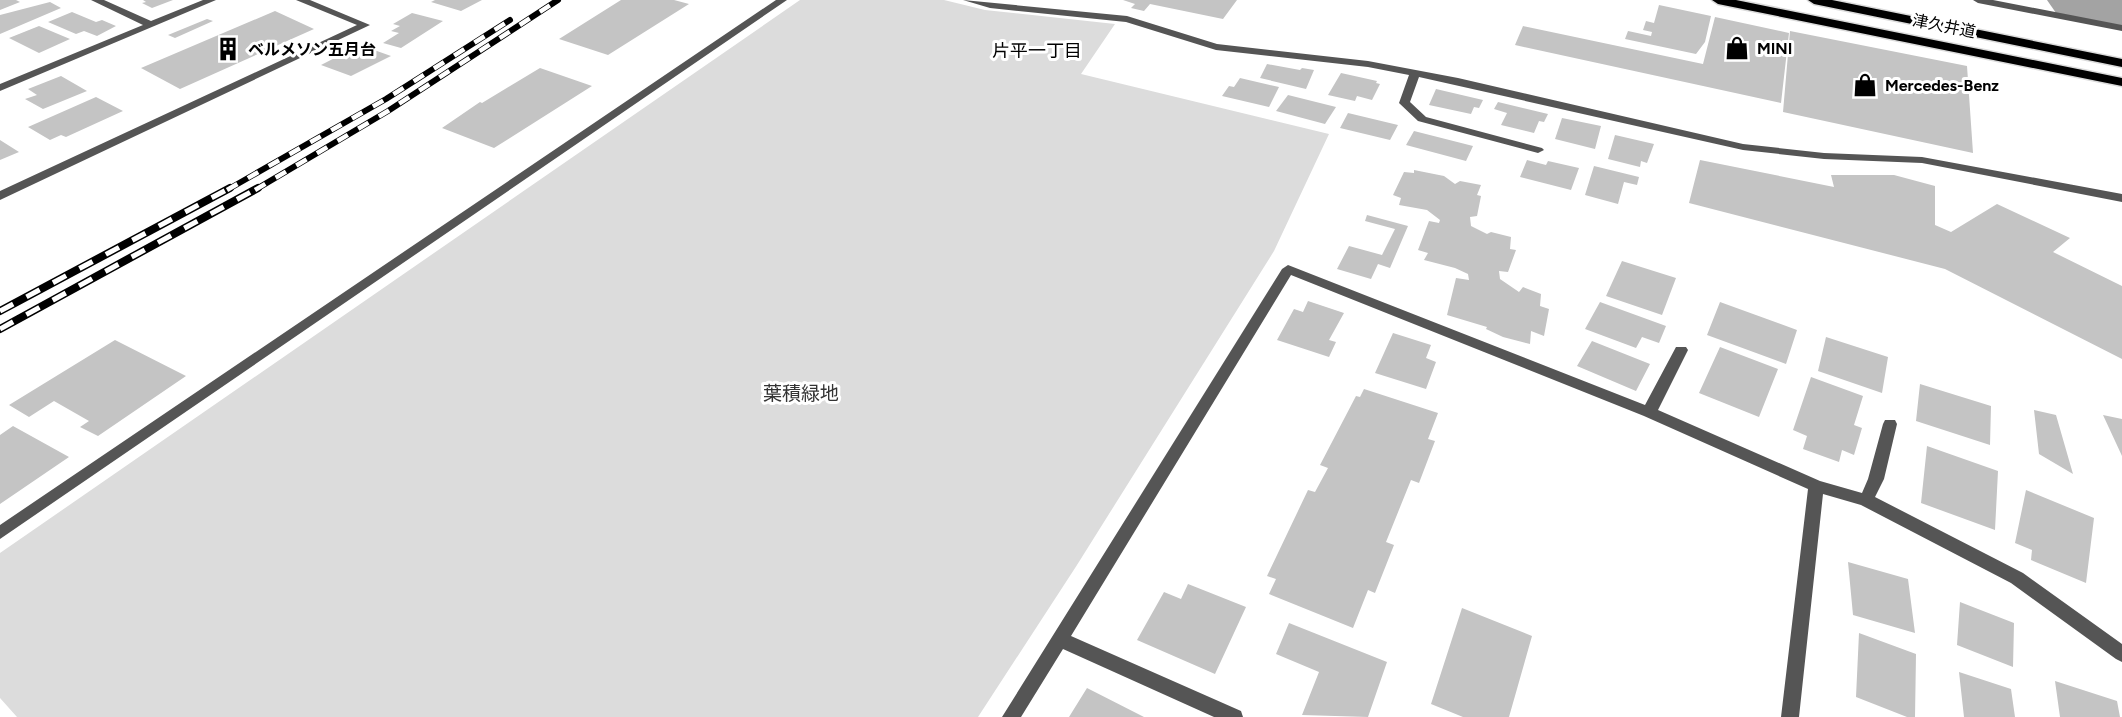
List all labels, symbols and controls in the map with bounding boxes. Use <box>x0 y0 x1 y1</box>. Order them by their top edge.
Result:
street label: 津久井道 <box>1911 11 1977 41</box>
shop icon: MINI <box>1723 34 1751 62</box>
building icon: ベルメソン五月台 <box>214 35 242 63</box>
place label: MINI <box>1757 39 1792 58</box>
place label: ベルメソン五月台 <box>248 40 376 59</box>
district label: 片平一丁目 <box>992 40 1082 62</box>
shop icon: Mercedes-Benz <box>1851 71 1879 99</box>
place label: Mercedes-Benz <box>1885 76 1999 95</box>
park label: 葉積緑地 <box>763 382 839 405</box>

